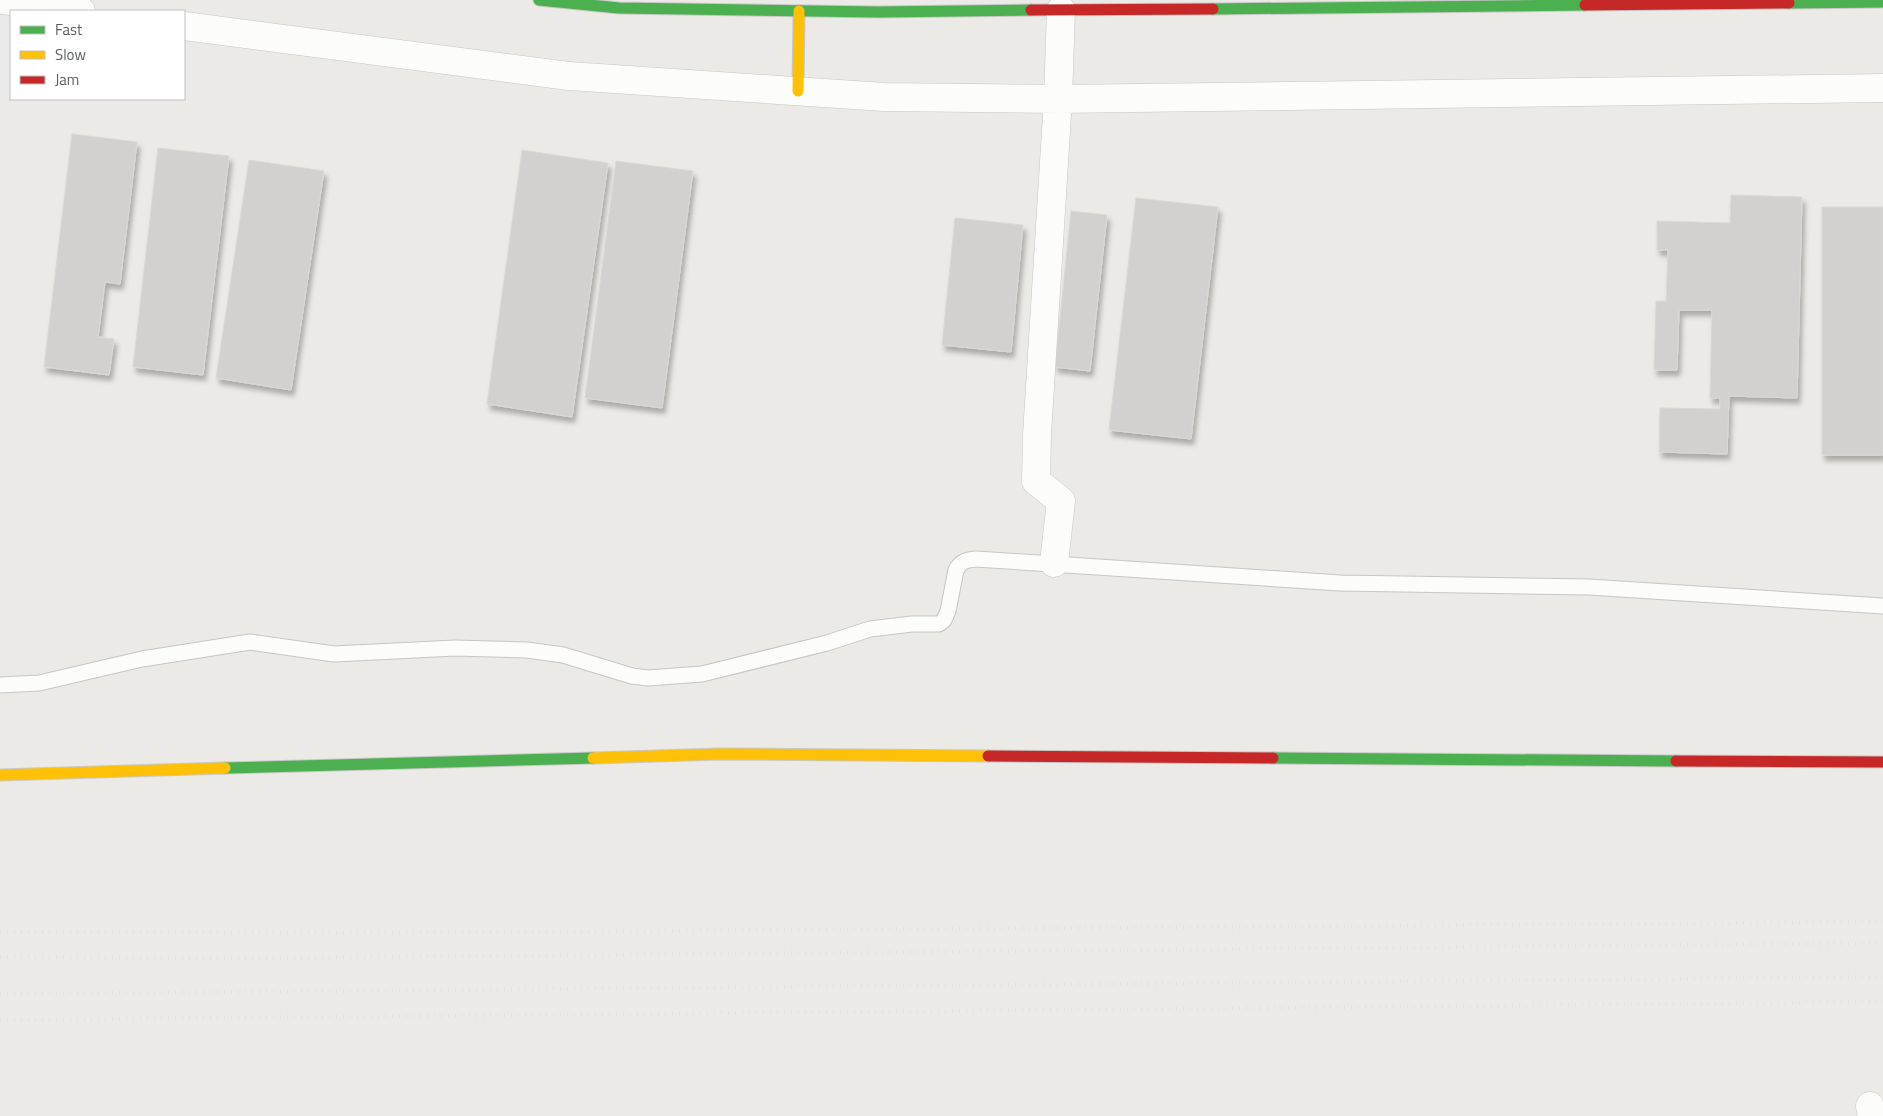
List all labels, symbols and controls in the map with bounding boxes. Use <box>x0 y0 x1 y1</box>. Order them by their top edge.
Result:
legend <box>10 10 185 100</box>
text: Fast <box>55 18 83 41</box>
text: Slow <box>55 43 86 66</box>
text: Jam <box>55 68 79 91</box>

